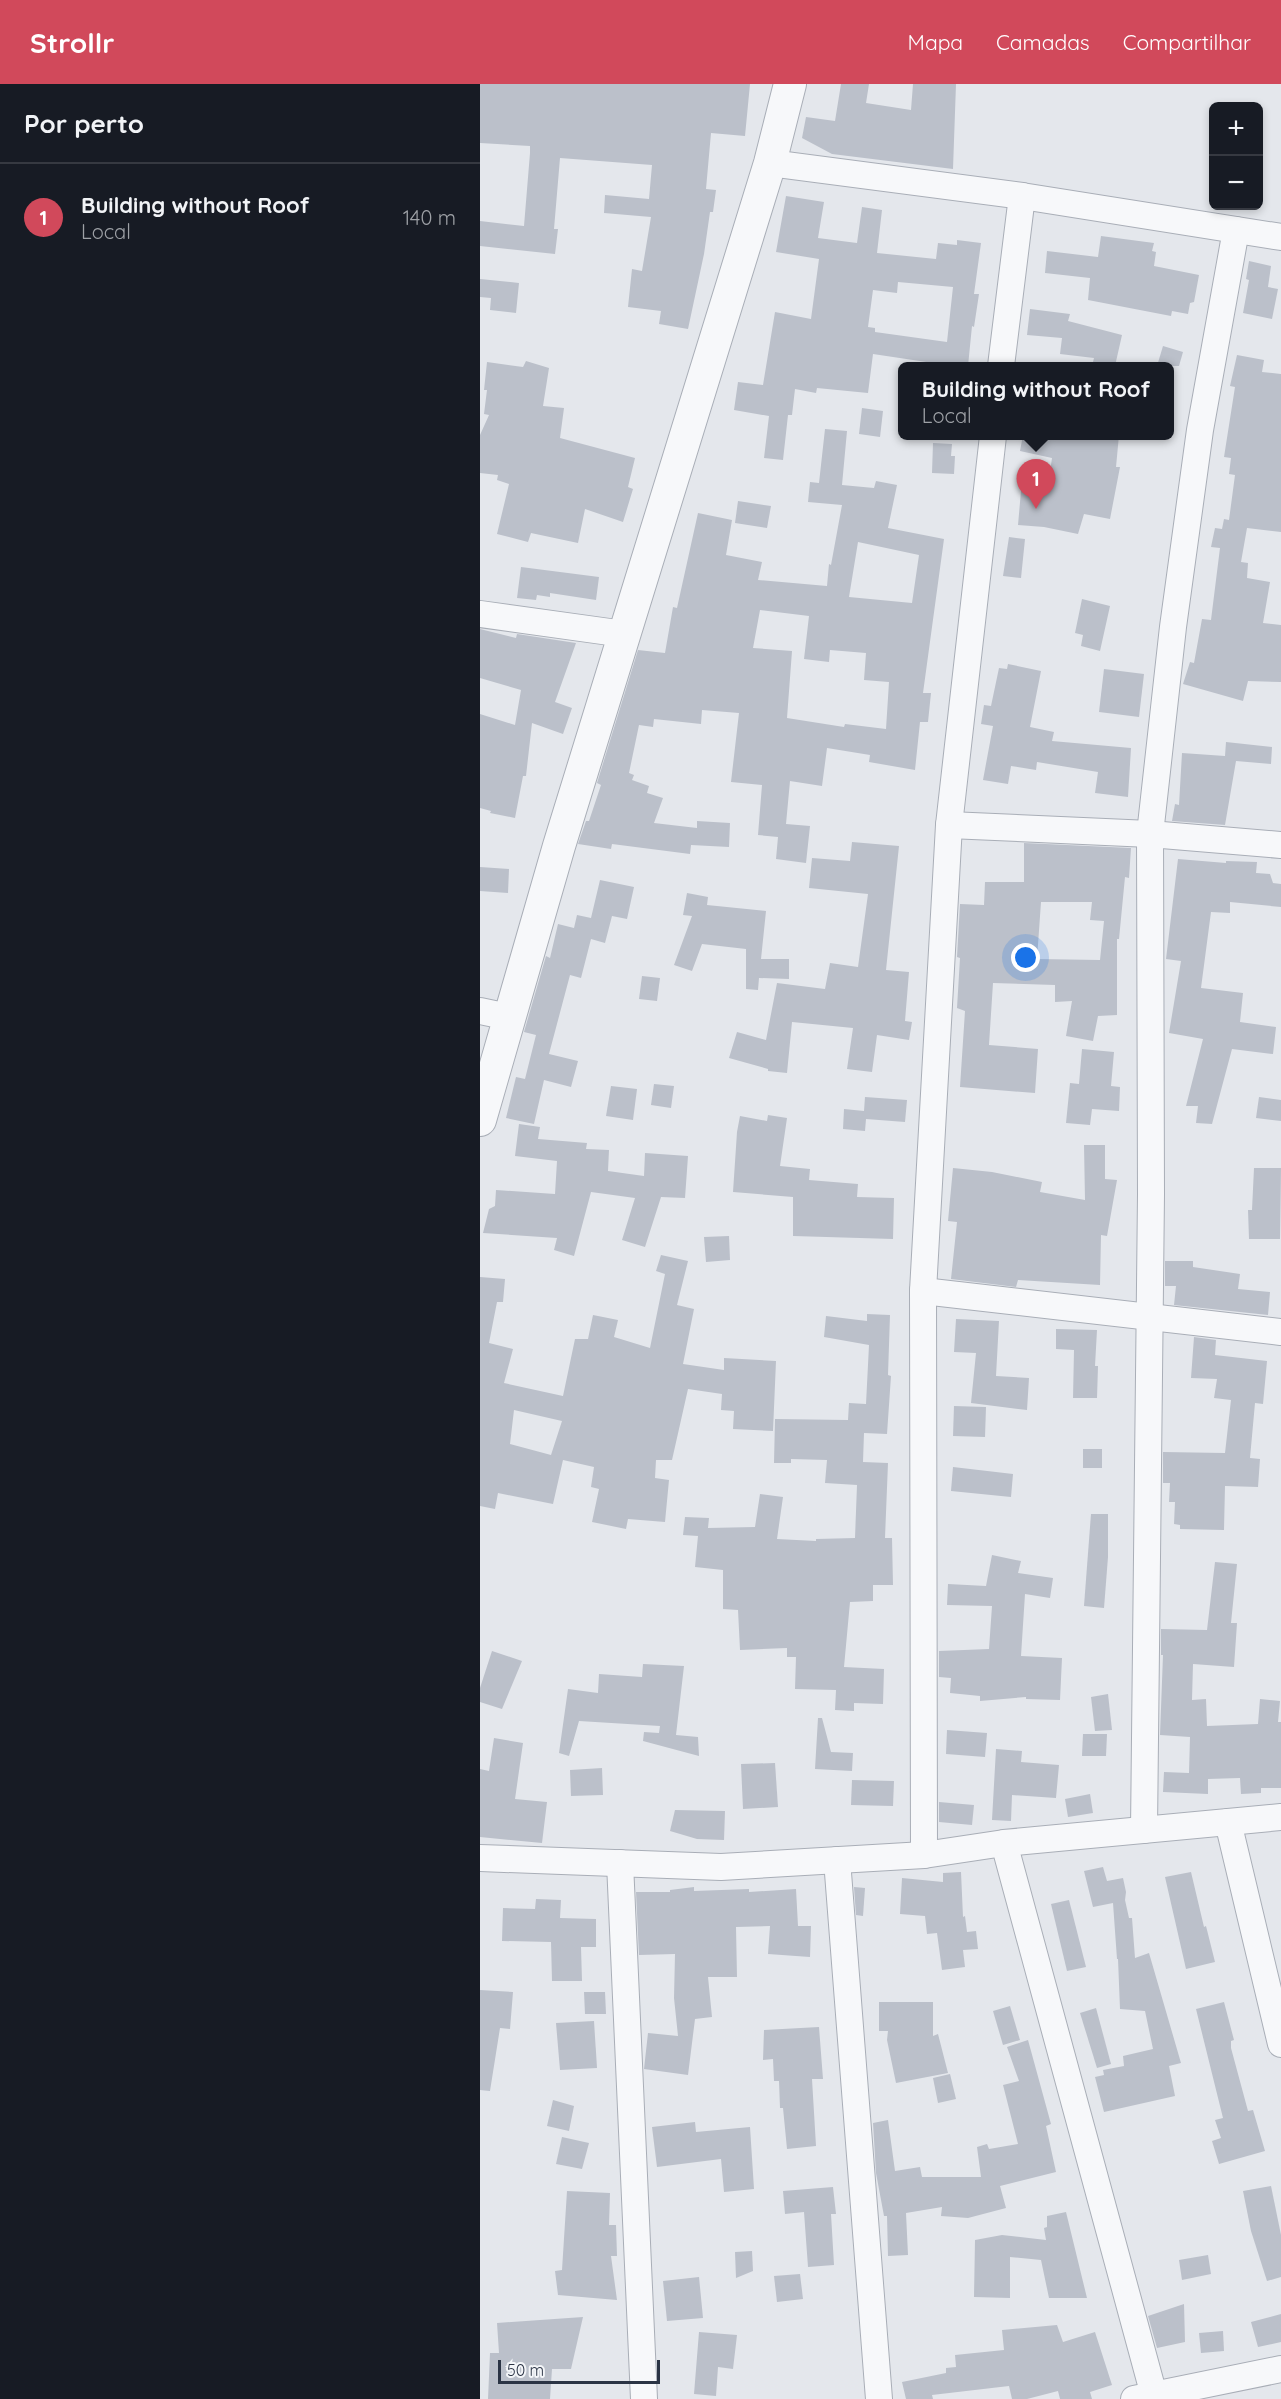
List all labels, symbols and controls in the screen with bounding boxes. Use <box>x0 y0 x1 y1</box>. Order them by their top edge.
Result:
text: Strollr <box>30 25 114 60</box>
text: Mapa <box>908 29 963 55</box>
text: Camadas <box>996 29 1090 55</box>
text: Compartilhar <box>1123 29 1251 55</box>
map controls <box>1209 102 1263 210</box>
button: + <box>1209 102 1263 156</box>
text: Por perto <box>24 107 144 140</box>
button: − <box>1209 156 1263 210</box>
text: Building without Roof <box>81 191 309 219</box>
text: 1 <box>40 205 47 230</box>
text: 140 m <box>403 205 456 230</box>
text: Local <box>81 219 131 244</box>
popup <box>898 362 1174 440</box>
text: Building without Roof <box>922 375 1150 403</box>
text: Local <box>922 403 972 428</box>
pin: 1 <box>1016 460 1056 509</box>
your location <box>1011 943 1040 972</box>
scale bar <box>498 2357 660 2384</box>
text: 50 m <box>507 2360 544 2380</box>

